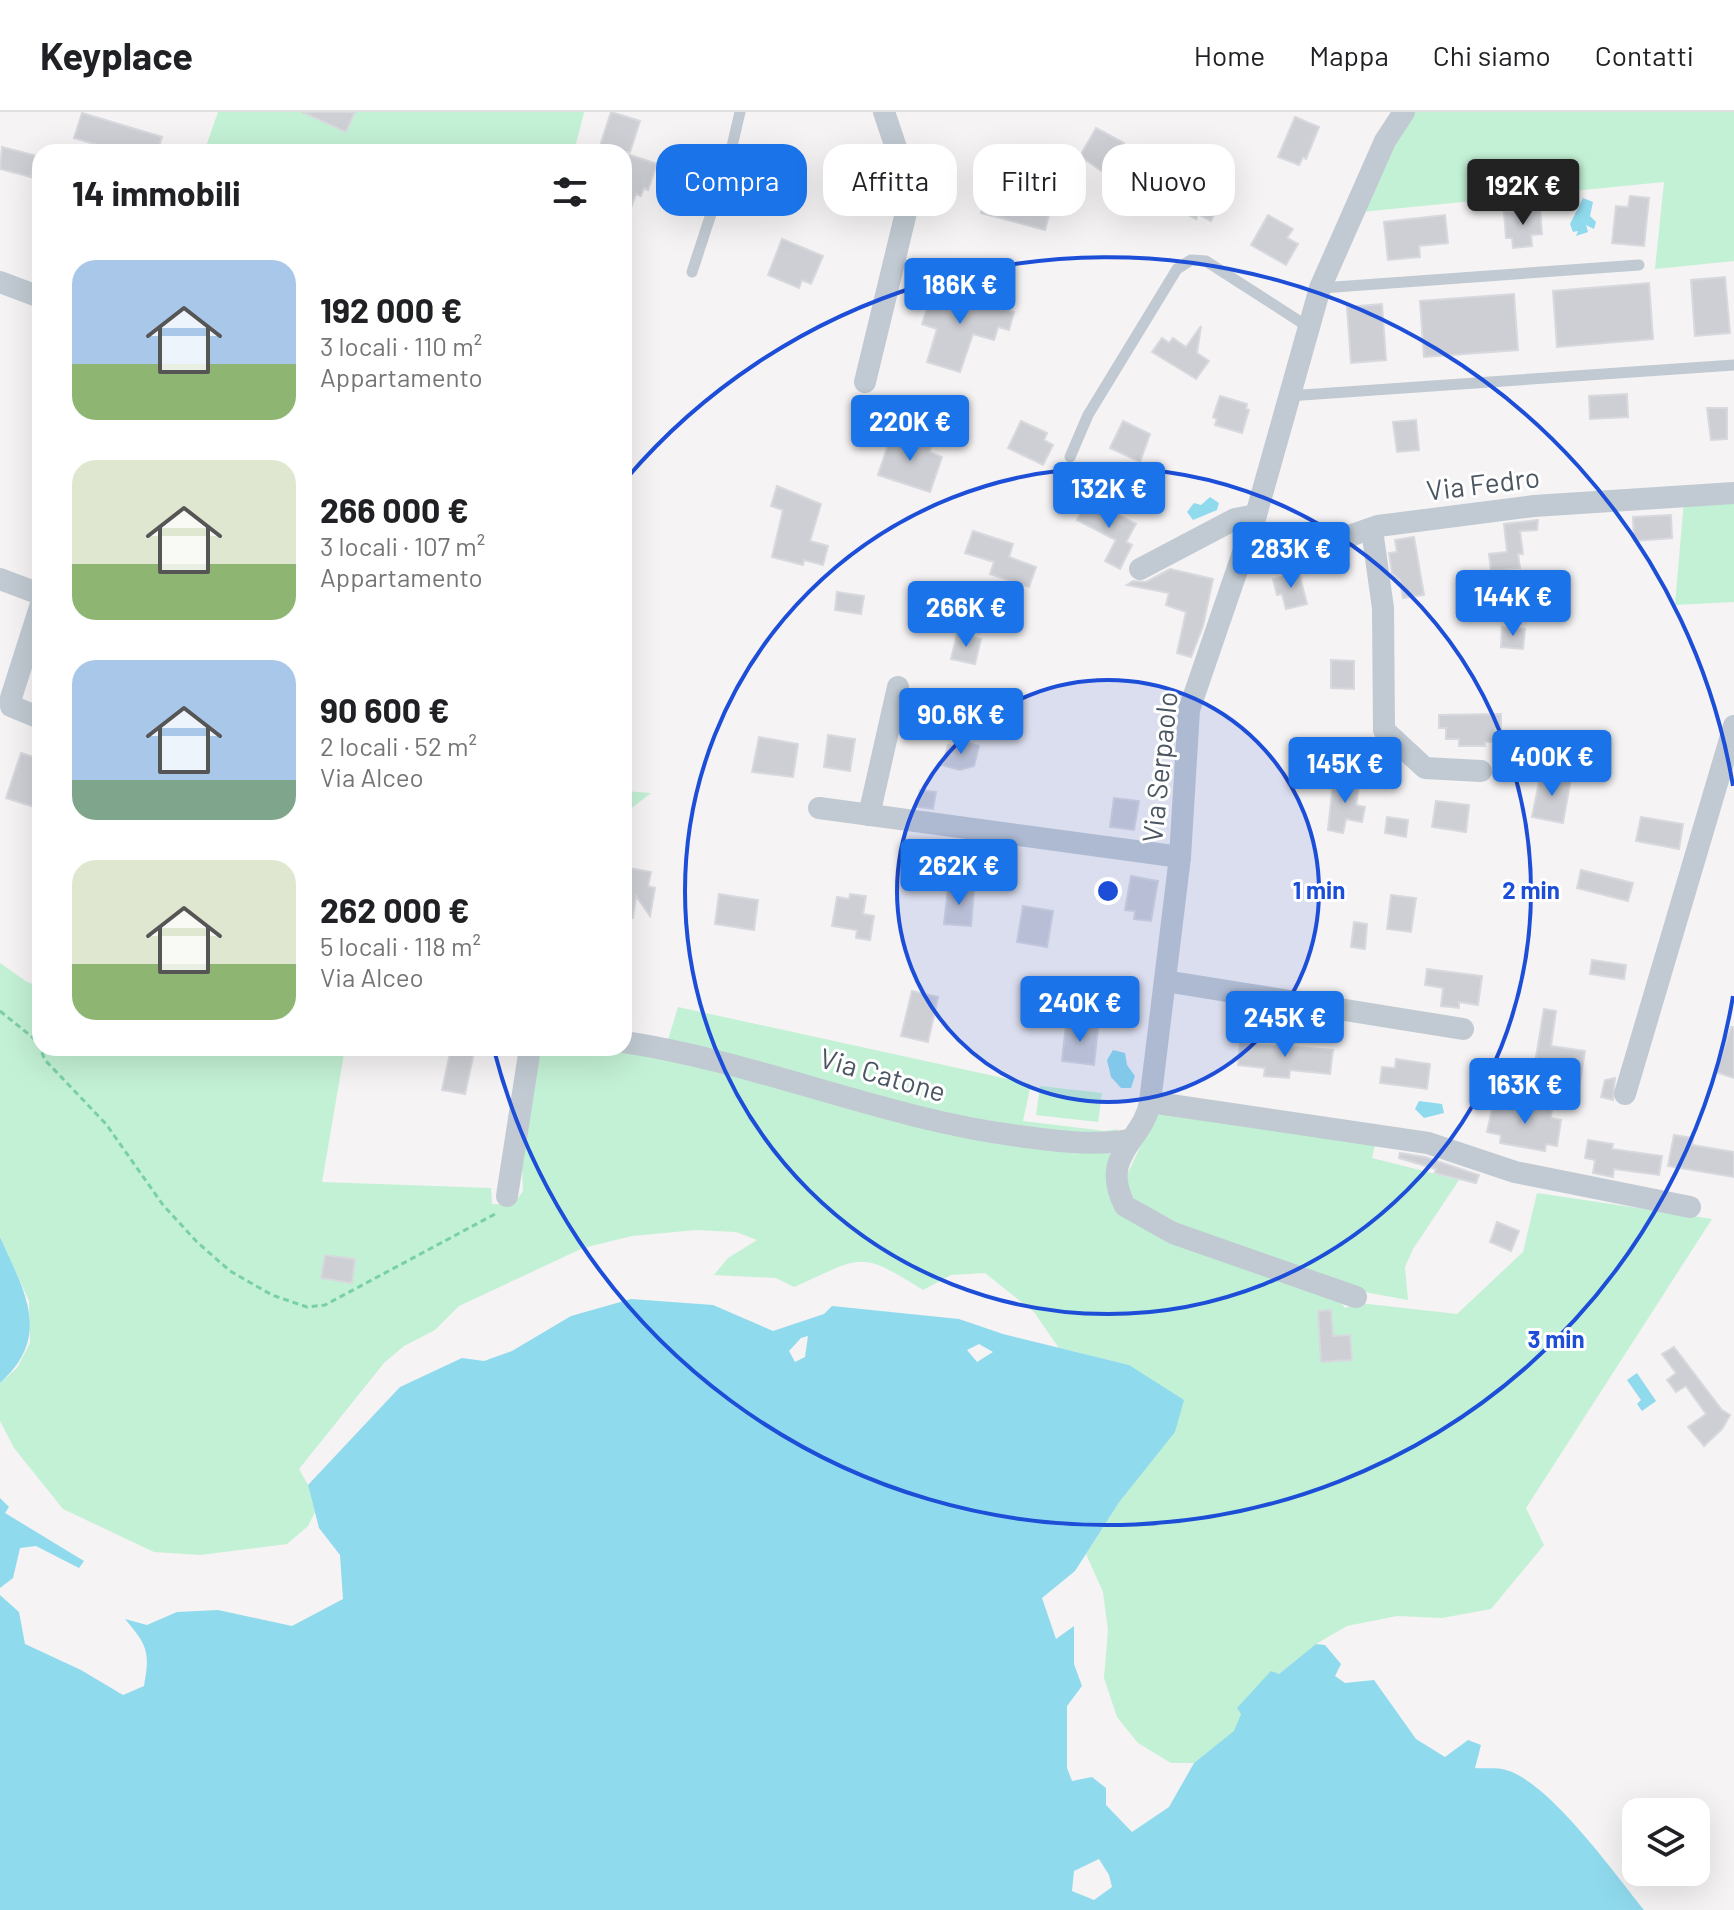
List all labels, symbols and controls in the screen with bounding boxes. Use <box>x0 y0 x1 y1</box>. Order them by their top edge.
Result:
text: Keyplace <box>40 32 193 78</box>
text: Home <box>1194 38 1265 72</box>
text: Mappa <box>1309 38 1389 72</box>
text: Chi siamo <box>1433 38 1551 72</box>
text: Contatti <box>1595 38 1694 72</box>
chip: Compra <box>656 144 807 216</box>
chip: Affitta <box>823 144 957 216</box>
chip: Filtri <box>973 144 1086 216</box>
chip: Nuovo <box>1102 144 1235 216</box>
pin: 192K € <box>1458 159 1588 227</box>
text: 192K € <box>1485 169 1561 200</box>
icon: filters <box>548 170 592 214</box>
text: 14 immobili <box>72 172 241 213</box>
pin: 186K € <box>895 258 1025 326</box>
text: 186K € <box>922 268 998 299</box>
text: 192 000 € <box>320 289 462 330</box>
icon: home <box>136 292 232 388</box>
text: 3 locali · 110 m² <box>320 330 482 361</box>
text: Appartamento <box>320 361 483 392</box>
pin: 220K € <box>845 395 975 463</box>
text: 220K € <box>869 405 951 436</box>
street label: Via Fedro <box>1424 459 1542 507</box>
pin: 132K € <box>1044 462 1174 530</box>
text: 132K € <box>1071 472 1147 503</box>
text: 266 000 € <box>320 489 469 530</box>
icon: home <box>136 492 232 588</box>
pin: 283K € <box>1226 522 1356 590</box>
text: 3 locali · 107 m² <box>320 530 485 561</box>
text: 283K € <box>1251 532 1331 563</box>
text: Appartamento <box>320 561 483 592</box>
pin: 144K € <box>1448 570 1578 638</box>
text: 144K € <box>1474 580 1552 611</box>
pin: 266K € <box>901 581 1031 649</box>
text: 266K € <box>926 591 1006 622</box>
pin: 90.6K € <box>887 688 1035 756</box>
text: 90 600 € <box>320 689 450 730</box>
street label: Via Serpaolo <box>1134 690 1184 844</box>
icon: home <box>136 692 232 788</box>
text: 90.6K € <box>917 698 1005 729</box>
text: 2 locali · 52 m² <box>320 730 477 761</box>
pin: 400K € <box>1487 730 1617 798</box>
pin: 145K € <box>1280 737 1410 805</box>
text: 400K € <box>1510 740 1594 771</box>
text: 145K € <box>1307 747 1383 778</box>
text: Via Alceo <box>320 761 424 792</box>
pin: 262K € <box>894 839 1024 907</box>
text: 262K € <box>918 849 1000 880</box>
text: 1 min <box>1293 875 1345 904</box>
text: 2 min <box>1502 875 1560 904</box>
centre of rings <box>1094 877 1122 905</box>
text: 262 000 € <box>320 889 470 930</box>
icon: home <box>136 892 232 988</box>
text: 5 locali · 118 m² <box>320 930 481 961</box>
text: Via Alceo <box>320 961 424 992</box>
pin: 240K € <box>1015 976 1145 1044</box>
text: 240K € <box>1038 986 1122 1017</box>
pin: 245K € <box>1220 991 1350 1059</box>
text: 245K € <box>1244 1001 1326 1032</box>
street label: Via Catone <box>816 1040 950 1108</box>
pin: 163K € <box>1460 1058 1590 1126</box>
text: 163K € <box>1487 1068 1563 1099</box>
text: 3 min <box>1527 1324 1585 1353</box>
map controls <box>1622 1798 1710 1886</box>
button: layers <box>1622 1798 1710 1886</box>

